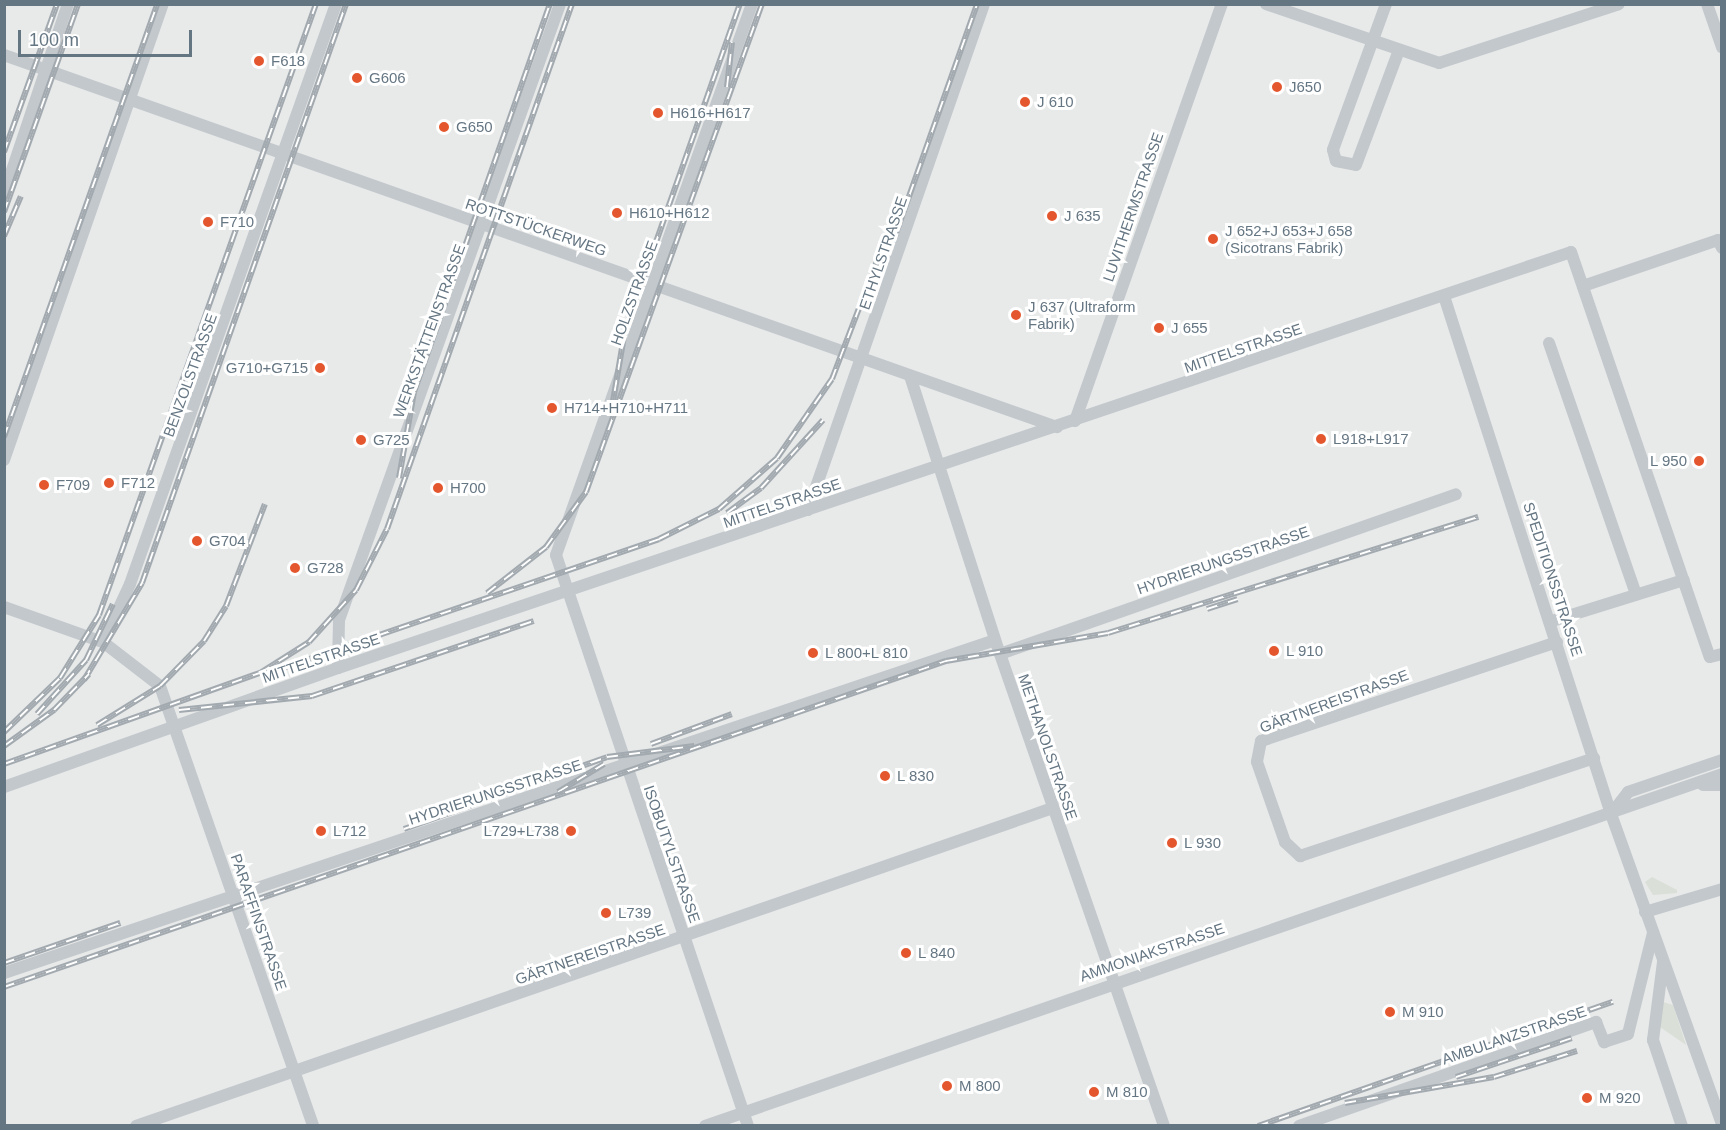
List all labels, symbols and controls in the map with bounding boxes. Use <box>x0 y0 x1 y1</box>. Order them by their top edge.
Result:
scale bar <box>21 18 195 56</box>
text: 100 m <box>29 30 79 50</box>
place label: F618 <box>271 52 305 70</box>
marker: F618 <box>252 54 266 68</box>
place label: G606 <box>369 69 406 87</box>
marker: G606 <box>350 71 364 85</box>
place label: J650 <box>1289 78 1322 96</box>
marker: J650 <box>1270 80 1284 94</box>
place label: J 610 <box>1037 93 1074 111</box>
marker: J 610 <box>1018 95 1032 109</box>
place label: H616+H617 <box>670 104 750 122</box>
marker: H616+H617 <box>651 106 665 120</box>
place label: G650 <box>456 118 493 136</box>
marker: G650 <box>437 120 451 134</box>
street label: LUVITHERMSTRASSE <box>1099 130 1167 284</box>
street label: ROTTSTÜCKERWEG <box>463 194 609 260</box>
street label: ETHYLSTRASSE <box>855 194 911 312</box>
place label: H610+H612 <box>629 204 709 222</box>
marker: H610+H612 <box>610 206 624 220</box>
place label: J 635 <box>1064 207 1101 225</box>
marker: J 635 <box>1045 209 1059 223</box>
place label: F710 <box>220 213 254 231</box>
marker: F710 <box>201 215 215 229</box>
place label: J 652+J 653+J 658 (Sicotrans Fabrik) <box>1225 221 1353 256</box>
marker: J 652+J 653+J 658 (Sicotrans Fabrik) <box>1206 232 1220 246</box>
street label: HOLZSTRASSE <box>607 238 661 348</box>
street label: WERKSTÄTTENSTRASSE <box>389 242 469 420</box>
place label: J 637 (Ultraform Fabrik) <box>1028 297 1136 332</box>
marker: J 637 (Ultraform Fabrik) <box>1009 308 1023 322</box>
street label: BENZOLSTRASSE <box>159 311 221 439</box>
place label: J 655 <box>1171 319 1208 337</box>
street label: MITTELSTRASSE <box>1182 319 1304 377</box>
marker: J 655 <box>1152 321 1166 335</box>
place label: G710+G715 <box>226 359 308 377</box>
marker: G710+G715 <box>313 361 327 375</box>
place label: H714+H710+H711 <box>564 399 688 417</box>
marker: H714+H710+H711 <box>545 401 559 415</box>
place label: L918+L917 <box>1333 430 1408 448</box>
place label: G725 <box>373 431 410 449</box>
marker: L918+L917 <box>1314 432 1328 446</box>
marker: G725 <box>354 433 368 447</box>
place label: L 950 <box>1649 452 1687 470</box>
marker: L 950 <box>1692 454 1706 468</box>
place label: F712 <box>121 474 155 492</box>
street label: MITTELSTRASSE <box>721 474 843 532</box>
place label: F709 <box>56 476 90 494</box>
marker: F712 <box>102 476 116 490</box>
marker: F709 <box>37 478 51 492</box>
place label: H700 <box>450 479 486 497</box>
marker: H700 <box>431 481 445 495</box>
street label: SPEDITIONSSTRASSE <box>1520 500 1586 658</box>
street label: HYDRIERUNGSSTRASSE <box>1135 522 1311 598</box>
place label: G704 <box>209 532 246 550</box>
marker: G704 <box>190 534 204 548</box>
place label: G728 <box>307 559 344 577</box>
marker: G728 <box>288 561 302 575</box>
street label: MITTELSTRASSE <box>260 629 382 687</box>
place label: L 910 <box>1286 642 1324 660</box>
place label: L 800+L 810 <box>825 644 909 662</box>
marker: L 910 <box>1267 644 1281 658</box>
marker: L 800+L 810 <box>806 646 820 660</box>
street label: GÄRTNEREISTRASSE <box>1257 666 1411 736</box>
street label: METHANOLSTRASSE <box>1015 672 1081 822</box>
street label: HYDRIERUNGSSTRASSE <box>406 755 584 829</box>
place label: L 830 <box>897 767 935 785</box>
marker: L 830 <box>878 769 892 783</box>
street label: ISOBUTYLSTRASSE <box>640 783 704 925</box>
place label: L712 <box>333 822 366 840</box>
place label: L729+L738 <box>484 822 559 840</box>
marker: L712 <box>314 824 328 838</box>
marker: L729+L738 <box>564 824 578 838</box>
place label: L 930 <box>1184 834 1222 852</box>
marker: L 930 <box>1165 836 1179 850</box>
street label: PARAFFINSTRASSE <box>227 851 291 993</box>
place label: L739 <box>618 904 651 922</box>
marker: L739 <box>599 906 613 920</box>
street label: AMMONIAKSTRASSE <box>1077 919 1227 985</box>
street label: GÄRTNEREISTRASSE <box>513 920 667 988</box>
place label: L 840 <box>918 944 956 962</box>
marker: L 840 <box>899 946 913 960</box>
street label: AMBULANZSTRASSE <box>1439 1002 1589 1068</box>
place label: M 910 <box>1402 1003 1444 1021</box>
marker: M 910 <box>1383 1005 1397 1019</box>
place label: M 800 <box>959 1077 1001 1095</box>
marker: M 800 <box>940 1079 954 1093</box>
place label: M 810 <box>1106 1083 1148 1101</box>
marker: M 810 <box>1087 1085 1101 1099</box>
place label: M 920 <box>1599 1089 1641 1107</box>
marker: M 920 <box>1580 1091 1594 1105</box>

